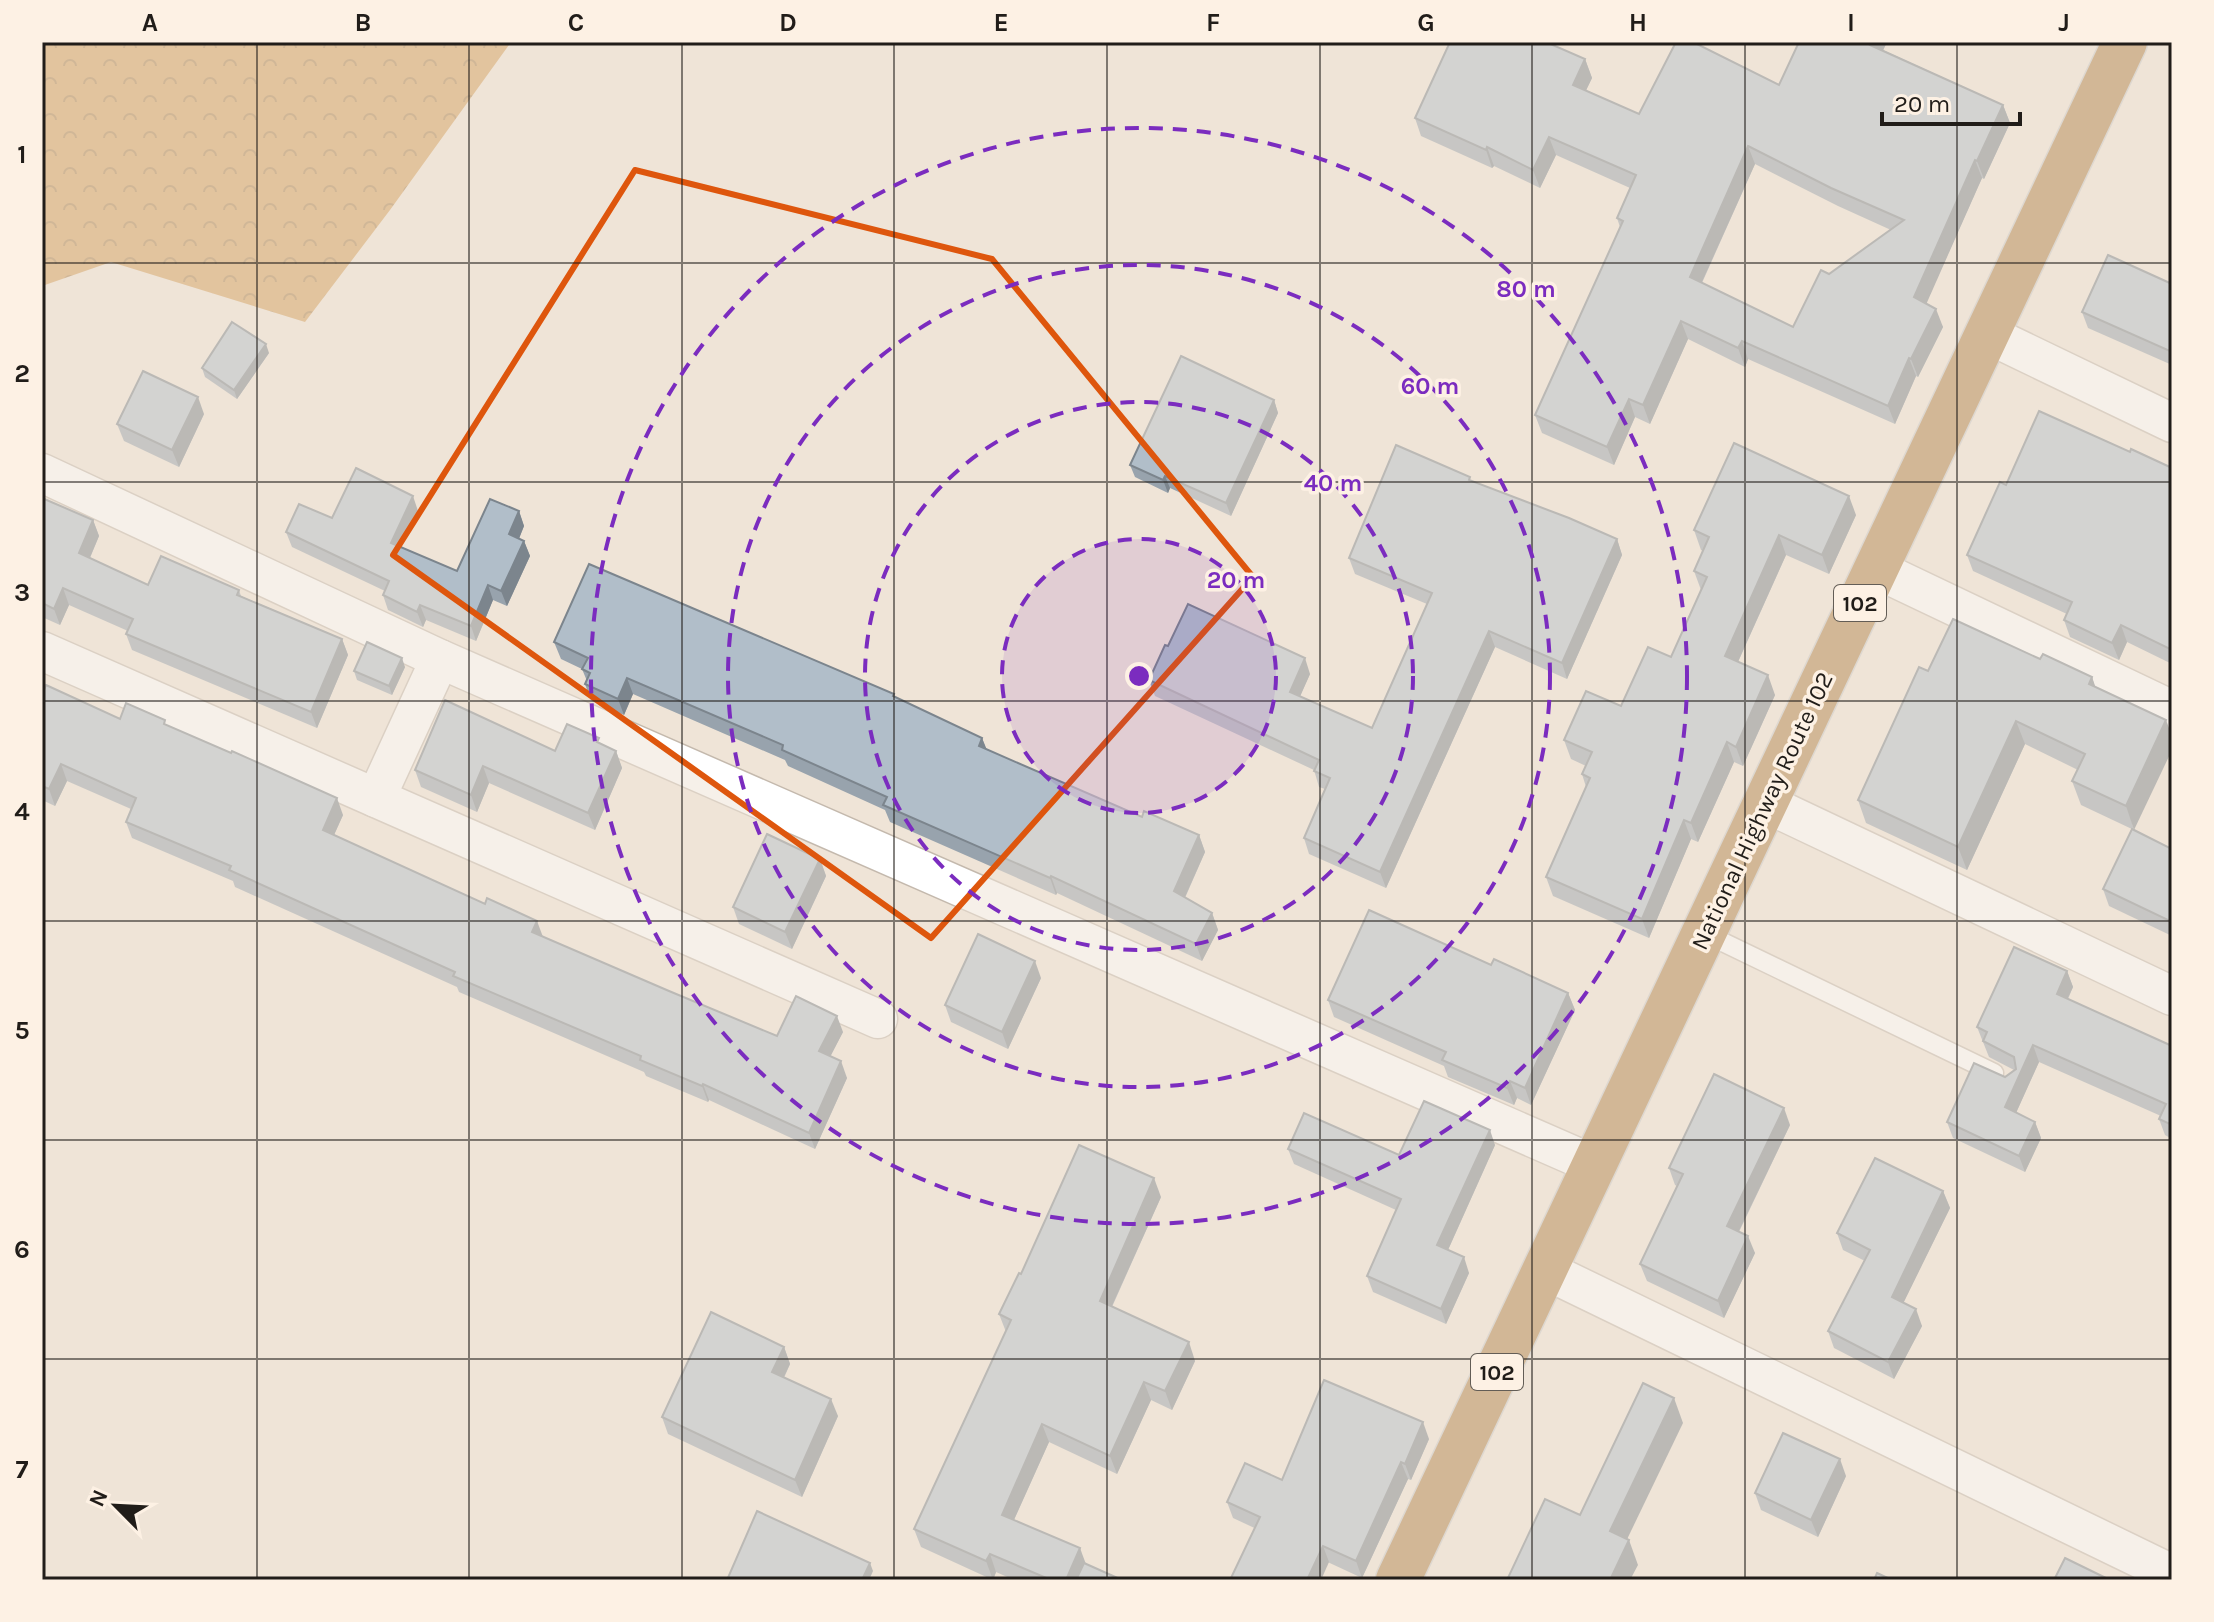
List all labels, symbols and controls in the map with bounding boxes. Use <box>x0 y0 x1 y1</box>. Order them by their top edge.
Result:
text: A <box>142 7 158 38</box>
text: B <box>355 7 371 38</box>
text: C <box>568 7 584 38</box>
text: D <box>779 7 797 38</box>
text: E <box>993 7 1009 38</box>
text: F <box>1206 7 1220 38</box>
text: G <box>1417 7 1435 38</box>
text: H <box>1629 7 1647 38</box>
text: I <box>1847 7 1855 38</box>
text: J <box>2058 7 2070 38</box>
scale bar <box>1882 76 2020 126</box>
text: 20 m <box>1894 90 1950 118</box>
text: 1 <box>17 139 27 170</box>
text: 80 m <box>1496 275 1556 303</box>
text: 2 <box>14 358 30 389</box>
text: 60 m <box>1401 372 1459 400</box>
text: 40 m <box>1304 469 1362 497</box>
text: 20 m <box>1207 566 1265 594</box>
text: 3 <box>14 577 30 608</box>
road number: 102 <box>1834 585 1886 621</box>
centre of rings <box>1125 662 1153 690</box>
street label: National Highway Route 102 <box>1685 668 1839 954</box>
text: 4 <box>14 796 30 827</box>
text: 5 <box>14 1015 30 1046</box>
text: 6 <box>14 1234 30 1265</box>
road number: 102 <box>1471 1354 1523 1390</box>
text: 7 <box>16 1454 29 1485</box>
north arrow <box>76 1466 156 1546</box>
text: N <box>84 1486 114 1511</box>

